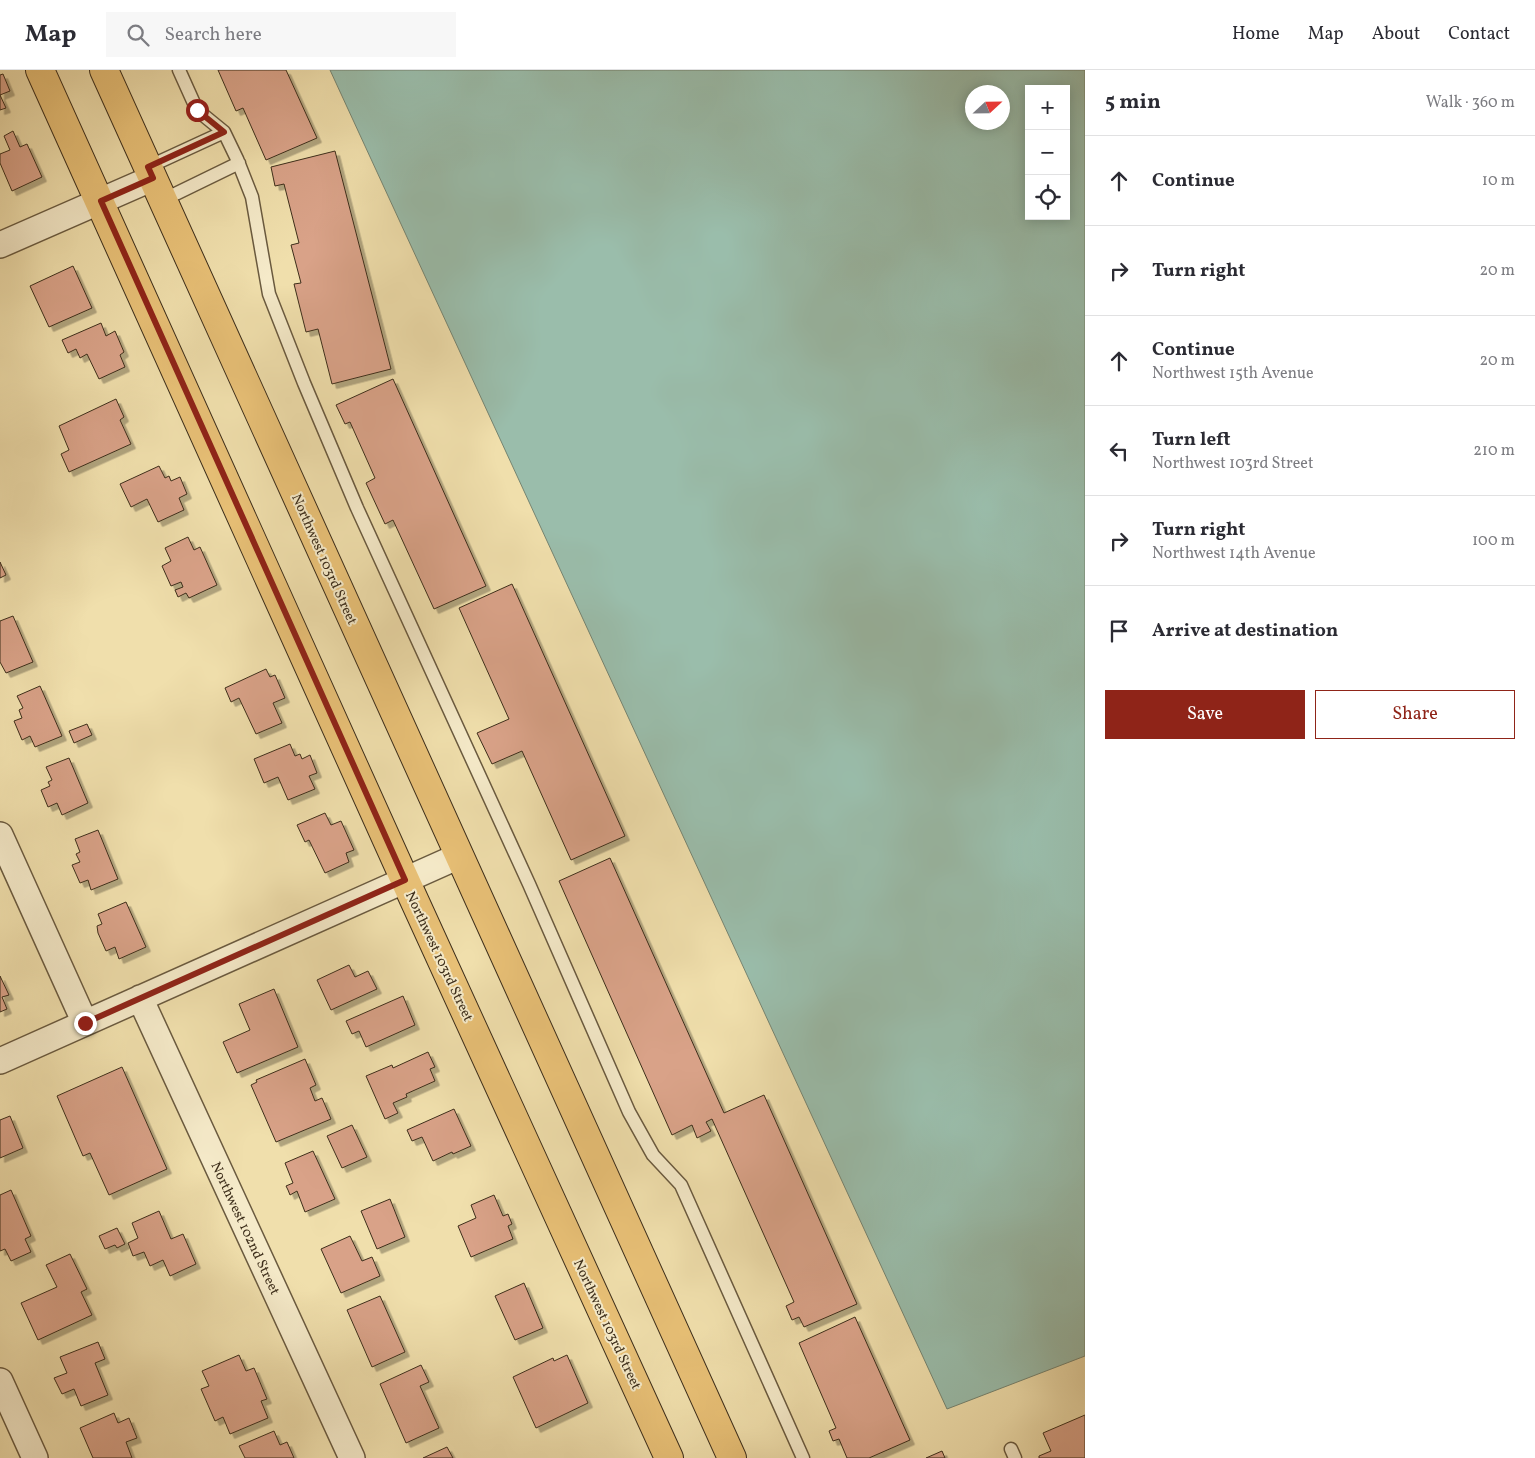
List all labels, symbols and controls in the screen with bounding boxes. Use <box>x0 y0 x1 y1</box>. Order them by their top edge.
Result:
search box <box>106 12 456 57</box>
text: Map <box>25 18 76 52</box>
icon: search <box>124 21 152 49</box>
text: Search here <box>164 22 262 48</box>
text: Home <box>1232 22 1280 47</box>
text: Map <box>1308 22 1344 47</box>
text: About <box>1372 22 1420 47</box>
text: Contact <box>1448 22 1510 47</box>
north arrow <box>965 85 1010 130</box>
map controls <box>1025 85 1070 220</box>
button: + <box>1025 85 1070 130</box>
text: 5 min <box>1105 88 1161 117</box>
text: Walk · 360 m <box>1426 92 1515 114</box>
route start <box>186 99 209 122</box>
button: − <box>1025 130 1070 175</box>
icon: ahead <box>1105 167 1133 195</box>
text: Continue <box>1152 168 1235 194</box>
text: 10 m <box>1482 170 1515 192</box>
button: locate <box>1025 175 1070 220</box>
icon: right <box>1105 257 1133 285</box>
text: Turn right <box>1152 258 1245 284</box>
text: 20 m <box>1480 260 1515 282</box>
text: Continue <box>1152 337 1235 363</box>
icon: ahead <box>1105 347 1133 375</box>
text: 20 m <box>1480 350 1515 372</box>
text: Northwest 15th Avenue <box>1152 363 1314 385</box>
text: Turn left <box>1152 427 1231 453</box>
icon: left <box>1105 437 1133 465</box>
text: 210 m <box>1473 440 1515 462</box>
text: Northwest 103rd Street <box>1152 453 1314 475</box>
street label: Northwest 103rd Street <box>286 491 361 628</box>
text: Turn right <box>1152 517 1245 543</box>
icon: right <box>1105 527 1133 555</box>
text: 100 m <box>1472 530 1515 552</box>
text: Northwest 14th Avenue <box>1152 543 1316 565</box>
icon: arrive <box>1105 617 1133 645</box>
text: Arrive at destination <box>1152 618 1338 644</box>
button: Save <box>1105 690 1305 739</box>
button: Share <box>1315 690 1515 739</box>
street label: Northwest 103rd Street <box>400 889 477 1025</box>
route end <box>74 1012 97 1035</box>
street label: Northwest 102nd Street <box>205 1159 284 1298</box>
street label: Northwest 103rd Street <box>568 1257 645 1393</box>

